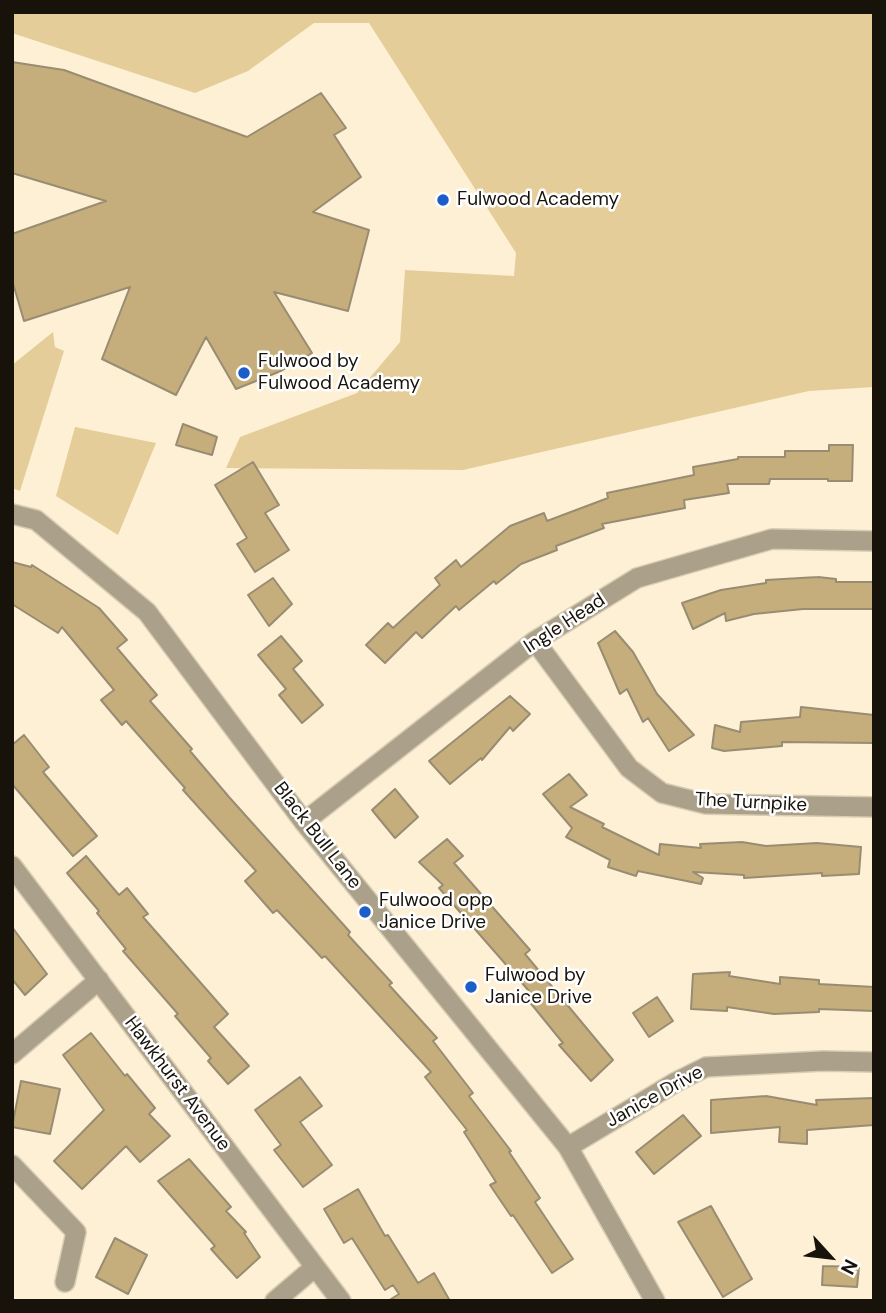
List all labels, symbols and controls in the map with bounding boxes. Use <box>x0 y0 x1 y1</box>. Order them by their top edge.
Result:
place label: Fulwood Academy <box>457 189 619 211</box>
marker: Fulwood Academy <box>435 192 451 208</box>
place label: Fulwood by Fulwood Academy <box>258 351 420 395</box>
marker: Fulwood by Fulwood Academy <box>236 365 252 381</box>
street label: Ingle Head <box>520 589 610 659</box>
street label: Black Bull Lane <box>268 778 366 894</box>
street label: The Turnpike <box>694 789 808 817</box>
place label: Fulwood opp Janice Drive <box>379 890 493 934</box>
marker: Fulwood opp Janice Drive <box>357 904 373 920</box>
place label: Fulwood by Janice Drive <box>485 965 592 1009</box>
marker: Fulwood by Janice Drive <box>463 979 479 995</box>
street label: Hawkhurst Avenue <box>119 1012 235 1156</box>
street label: Janice Drive <box>603 1061 707 1133</box>
north arrow <box>795 1222 865 1292</box>
text: N <box>835 1255 863 1279</box>

